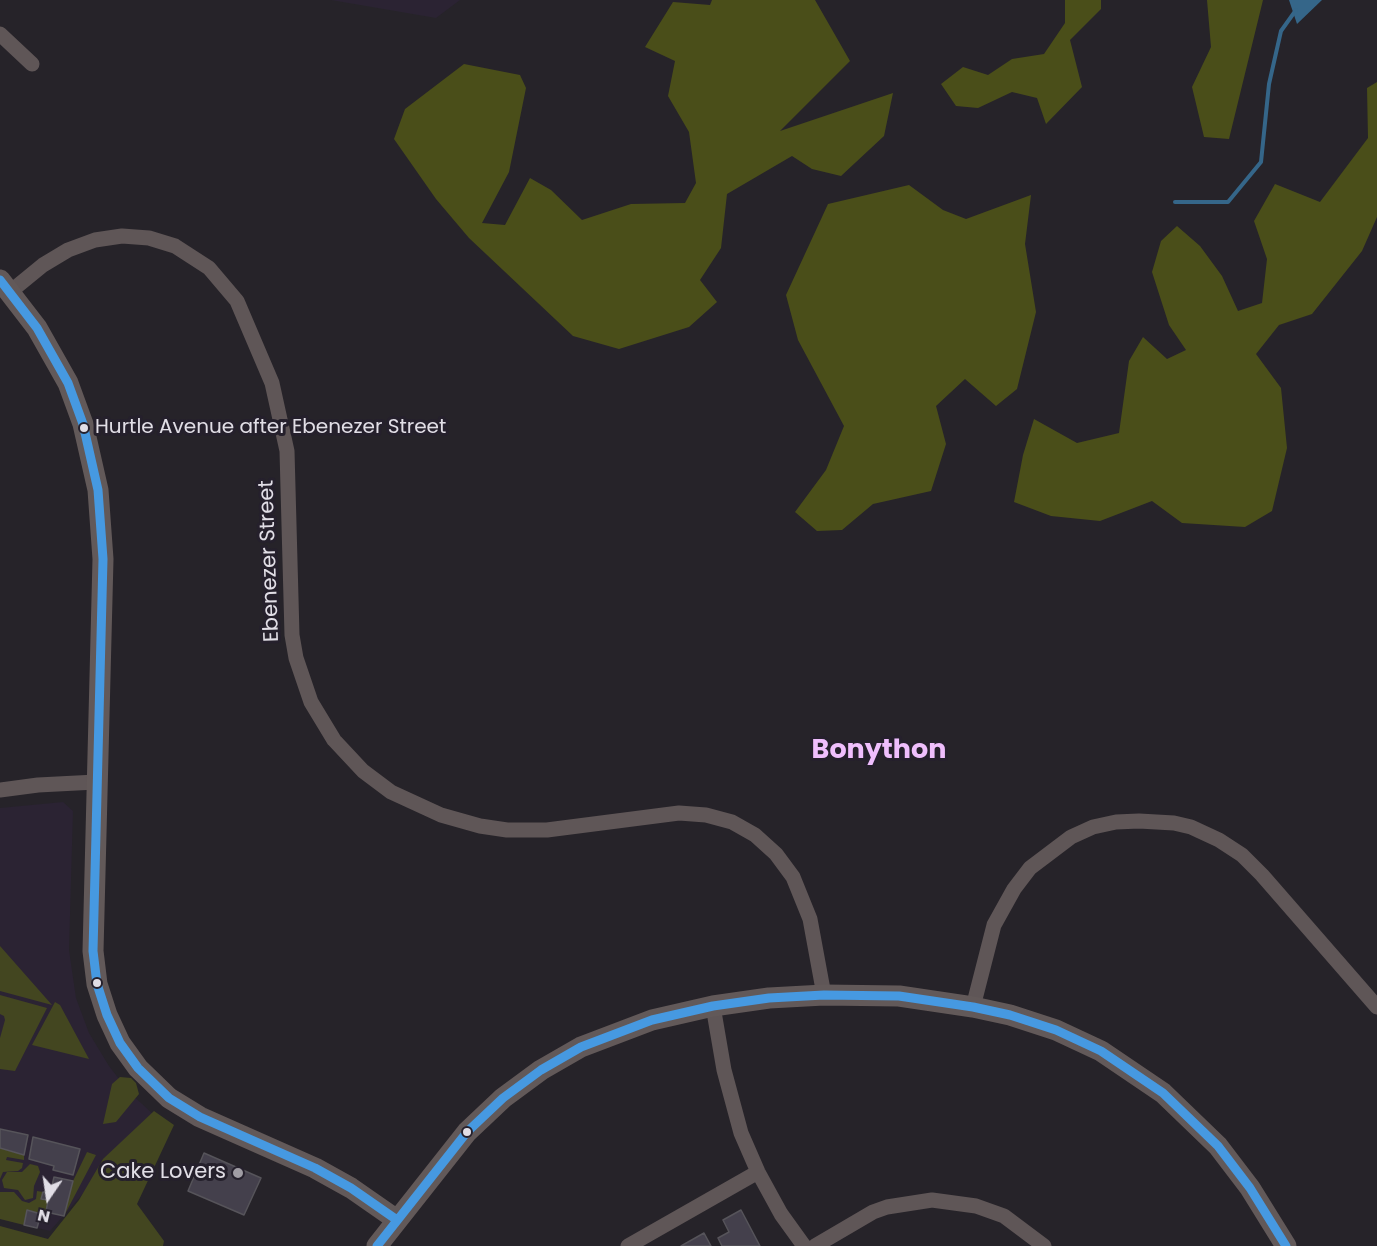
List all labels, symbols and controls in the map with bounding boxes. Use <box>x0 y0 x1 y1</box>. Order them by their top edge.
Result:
place label: Hurtle Avenue after Ebenezer Street <box>95 416 446 440</box>
marker: Hurtle Avenue after Ebenezer Street <box>78 422 90 434</box>
street label: Ebenezer Street <box>255 480 285 642</box>
district label: Bonython <box>812 735 946 767</box>
unlabelled marker <box>91 977 103 989</box>
unlabelled marker <box>461 1126 473 1138</box>
place label: Cake Lovers <box>100 1160 226 1186</box>
marker: Cake Lovers <box>231 1166 245 1180</box>
north arrow <box>18 1168 78 1228</box>
text: N <box>35 1203 52 1229</box>

